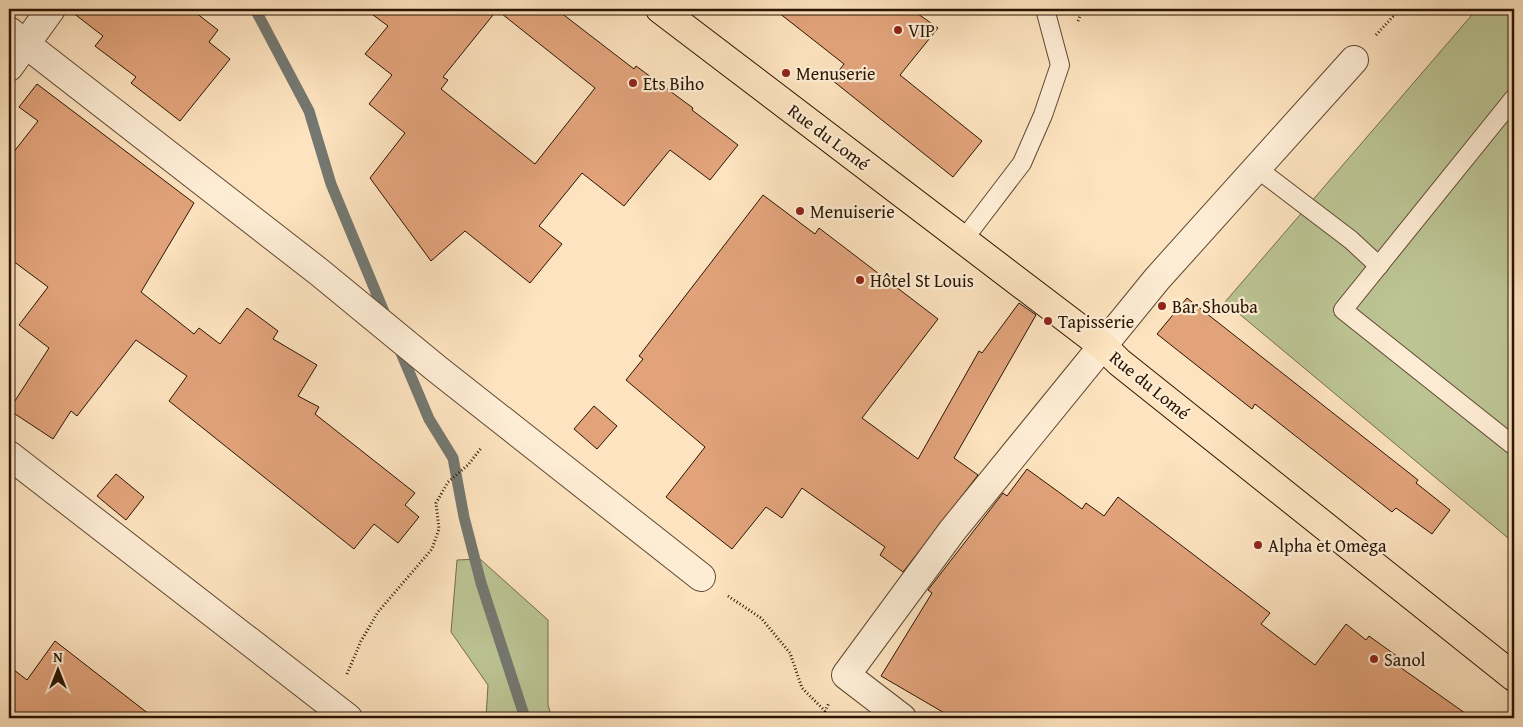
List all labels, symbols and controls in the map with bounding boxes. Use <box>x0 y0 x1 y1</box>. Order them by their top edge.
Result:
place label: VIP <box>908 17 935 44</box>
marker: VIP <box>892 24 904 36</box>
place label: Menuserie <box>796 60 876 87</box>
marker: Menuserie <box>780 67 792 79</box>
place label: Ets Biho <box>643 70 704 97</box>
marker: Ets Biho <box>627 77 639 89</box>
street label: Rue du Lomé <box>782 97 876 177</box>
place label: Menuiserie <box>810 198 895 225</box>
marker: Menuiserie <box>794 205 806 217</box>
place label: Hôtel St Louis <box>870 267 974 294</box>
marker: Hôtel St Louis <box>854 274 866 286</box>
place label: Bar Shouba <box>1172 293 1258 320</box>
marker: Bar Shouba <box>1156 300 1168 312</box>
place label: Tapisserie <box>1058 308 1134 335</box>
marker: Tapisserie <box>1042 315 1054 327</box>
street label: Rue du Lomé <box>1104 344 1196 426</box>
place label: Alpha et Omega <box>1268 532 1387 559</box>
marker: Alpha et Omega <box>1252 539 1264 551</box>
north arrow <box>32 644 82 694</box>
place label: Sanol <box>1384 646 1426 673</box>
text: N <box>53 647 63 667</box>
marker: Sanol <box>1368 653 1380 665</box>

